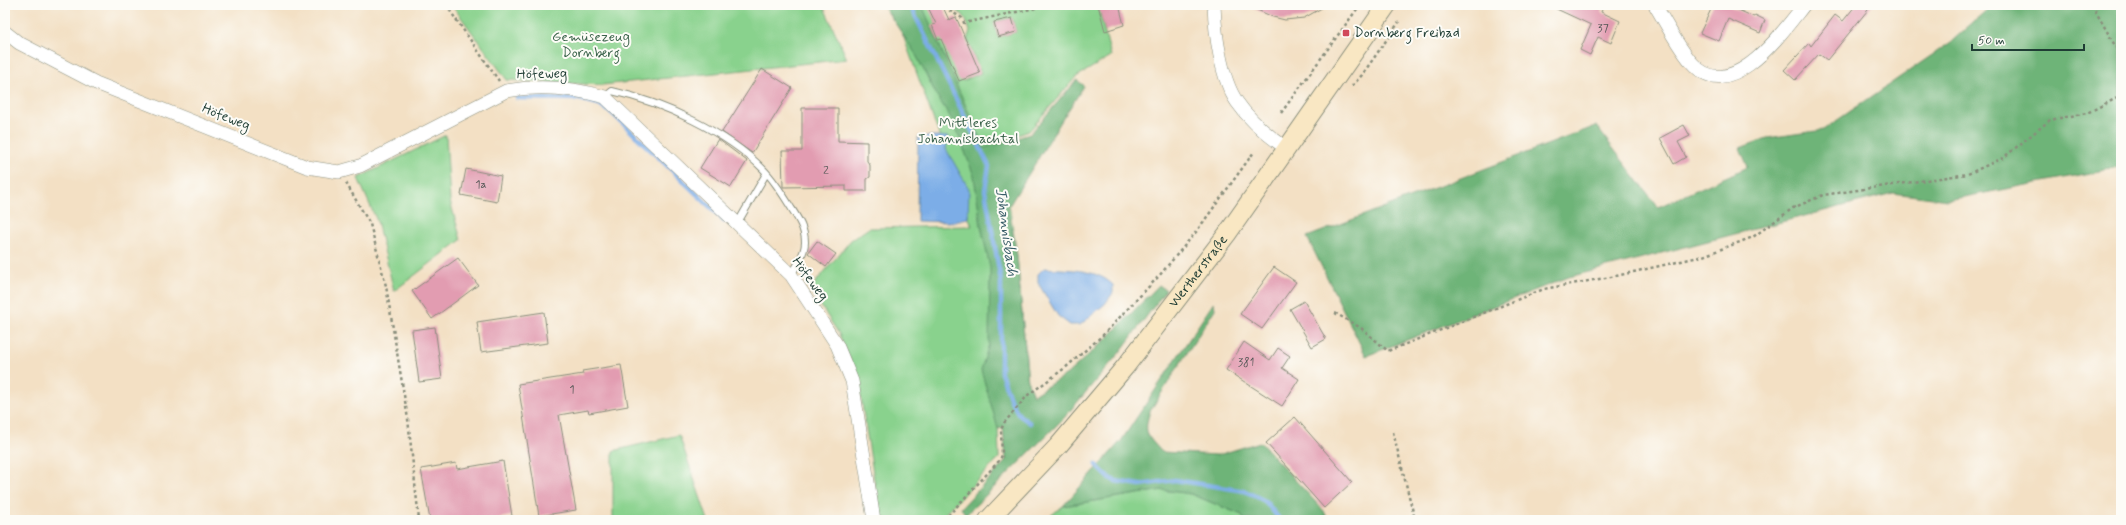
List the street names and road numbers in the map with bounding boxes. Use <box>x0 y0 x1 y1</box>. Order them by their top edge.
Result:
street label: Höfeweg <box>517 65 567 84</box>
street label: Höfeweg <box>199 99 253 136</box>
street label: Wertherstraße <box>1165 231 1232 311</box>
street label: Höfeweg <box>787 253 832 305</box>

